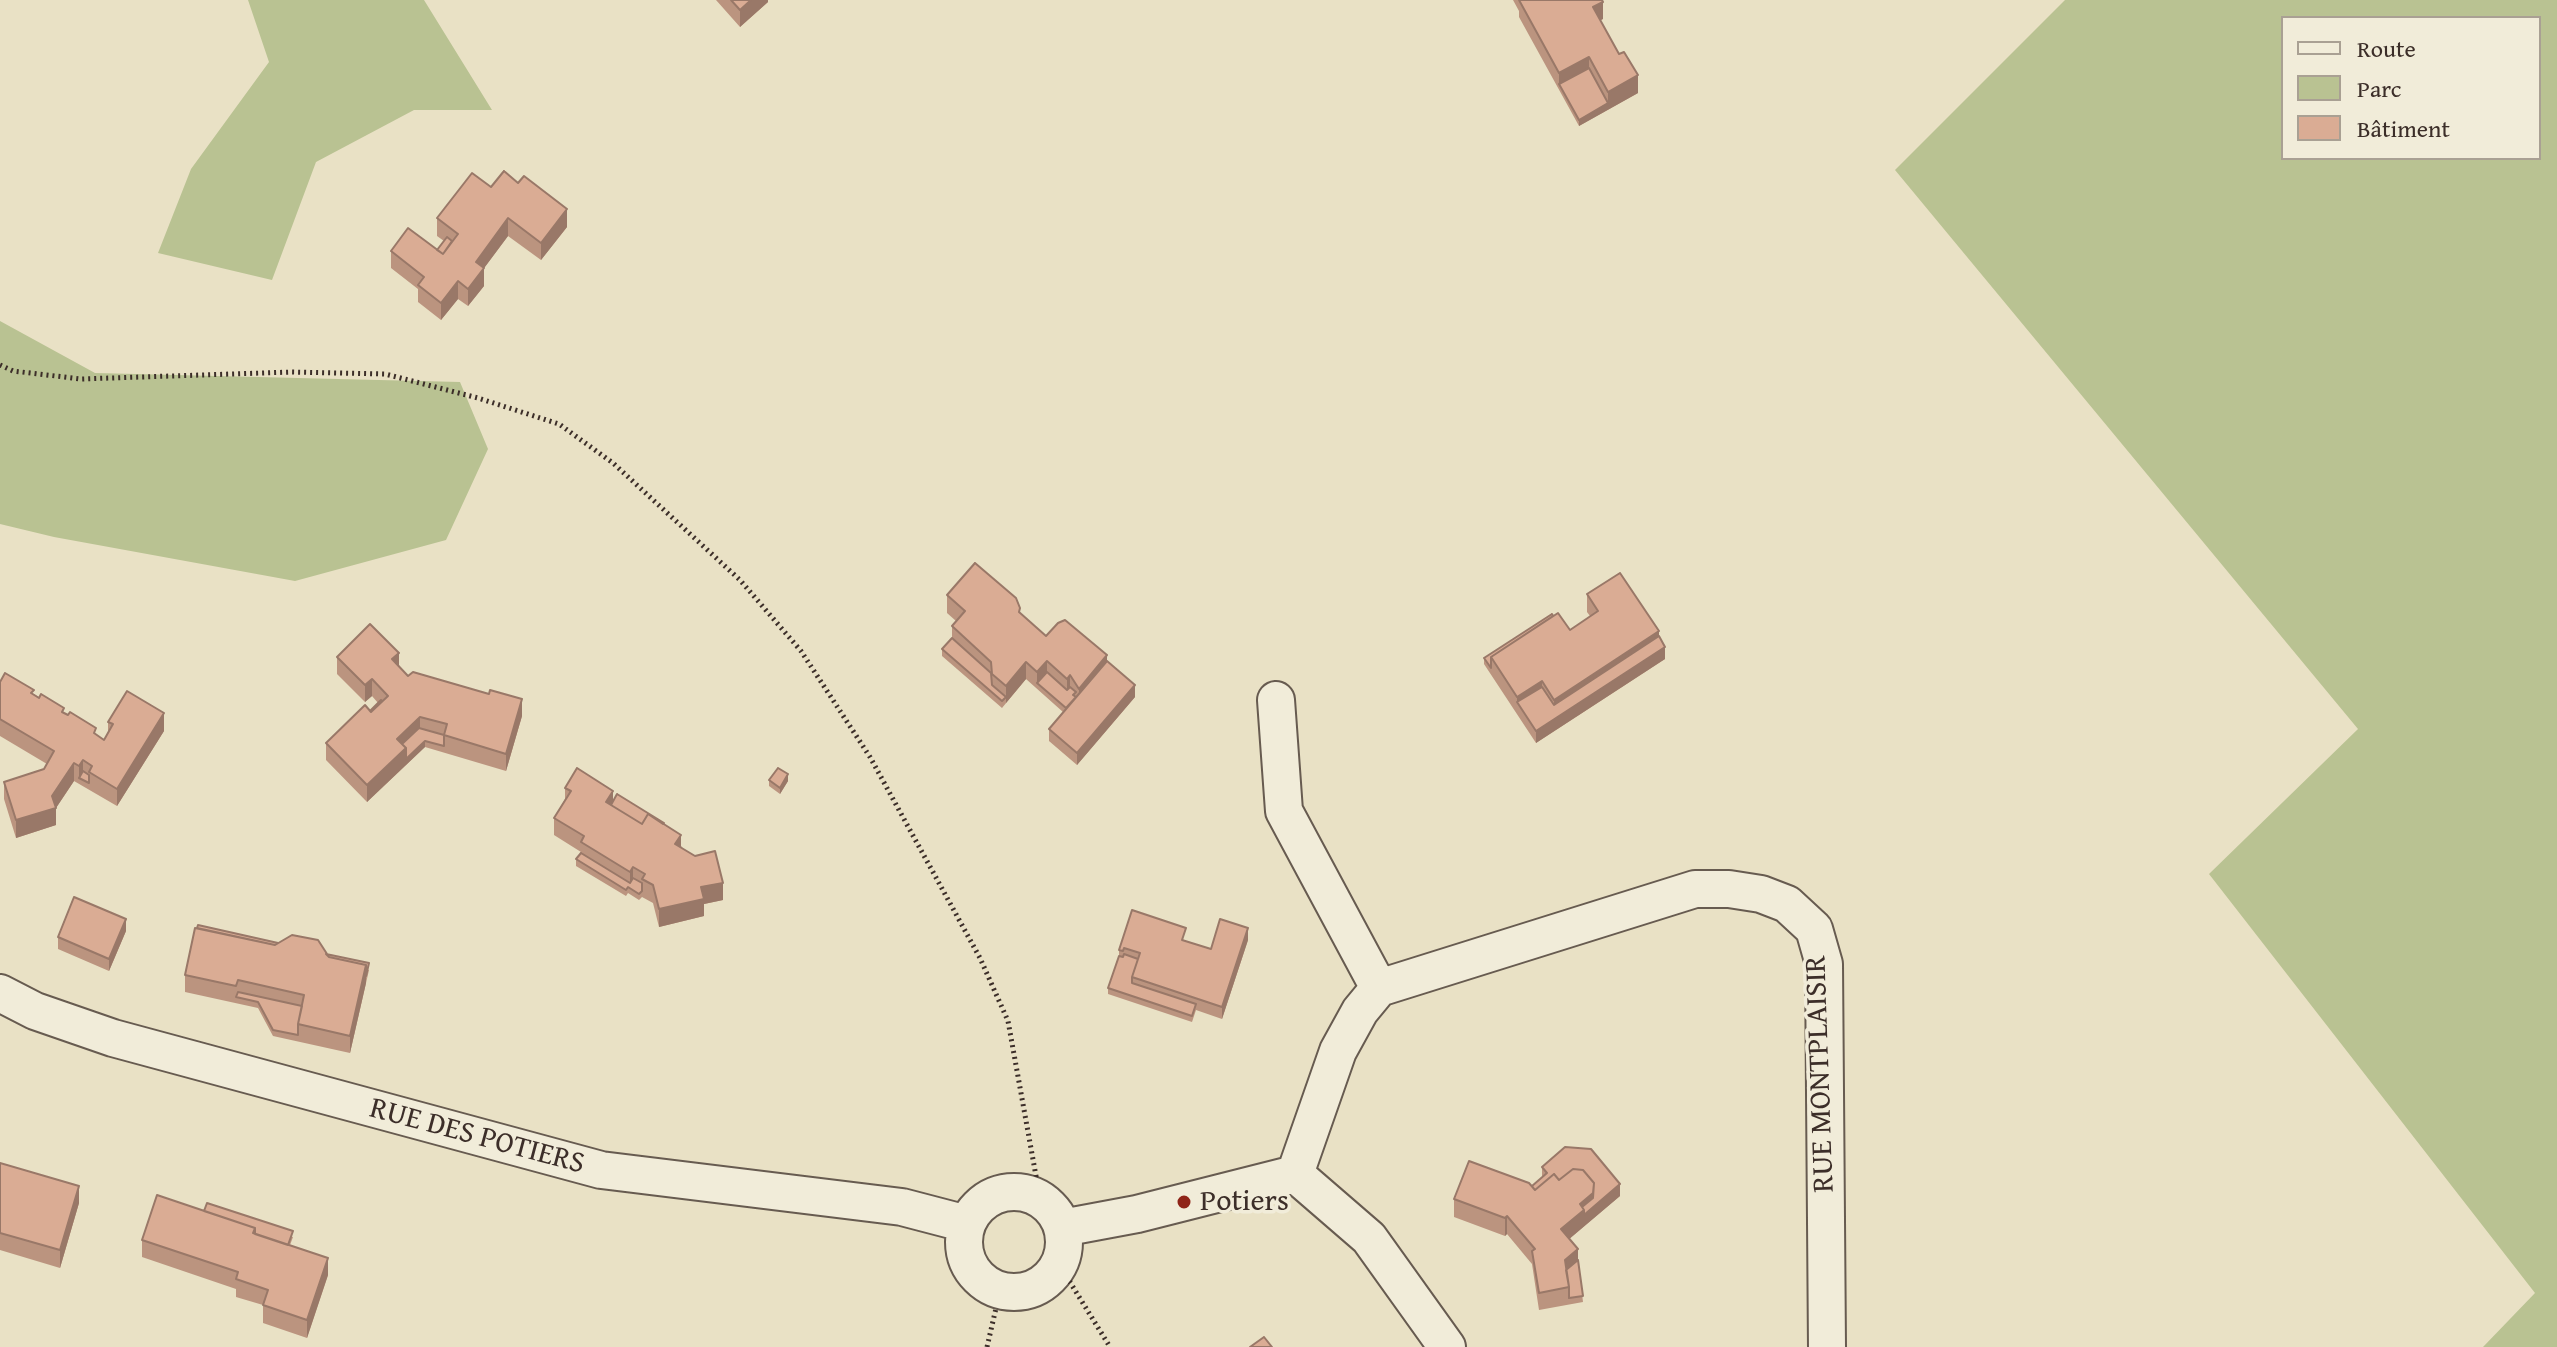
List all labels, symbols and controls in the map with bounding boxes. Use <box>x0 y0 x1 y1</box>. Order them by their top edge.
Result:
legend <box>2281 16 2541 160</box>
text: Route <box>2357 31 2416 66</box>
text: Parc <box>2357 71 2401 106</box>
text: Bâtiment <box>2357 111 2450 146</box>
street label: RUE MONTPLAISIR <box>1799 955 1843 1193</box>
street label: RUE DES POTIERS <box>366 1091 588 1183</box>
place label: Potiers <box>1200 1184 1289 1220</box>
marker: Potiers <box>1175 1193 1193 1211</box>

